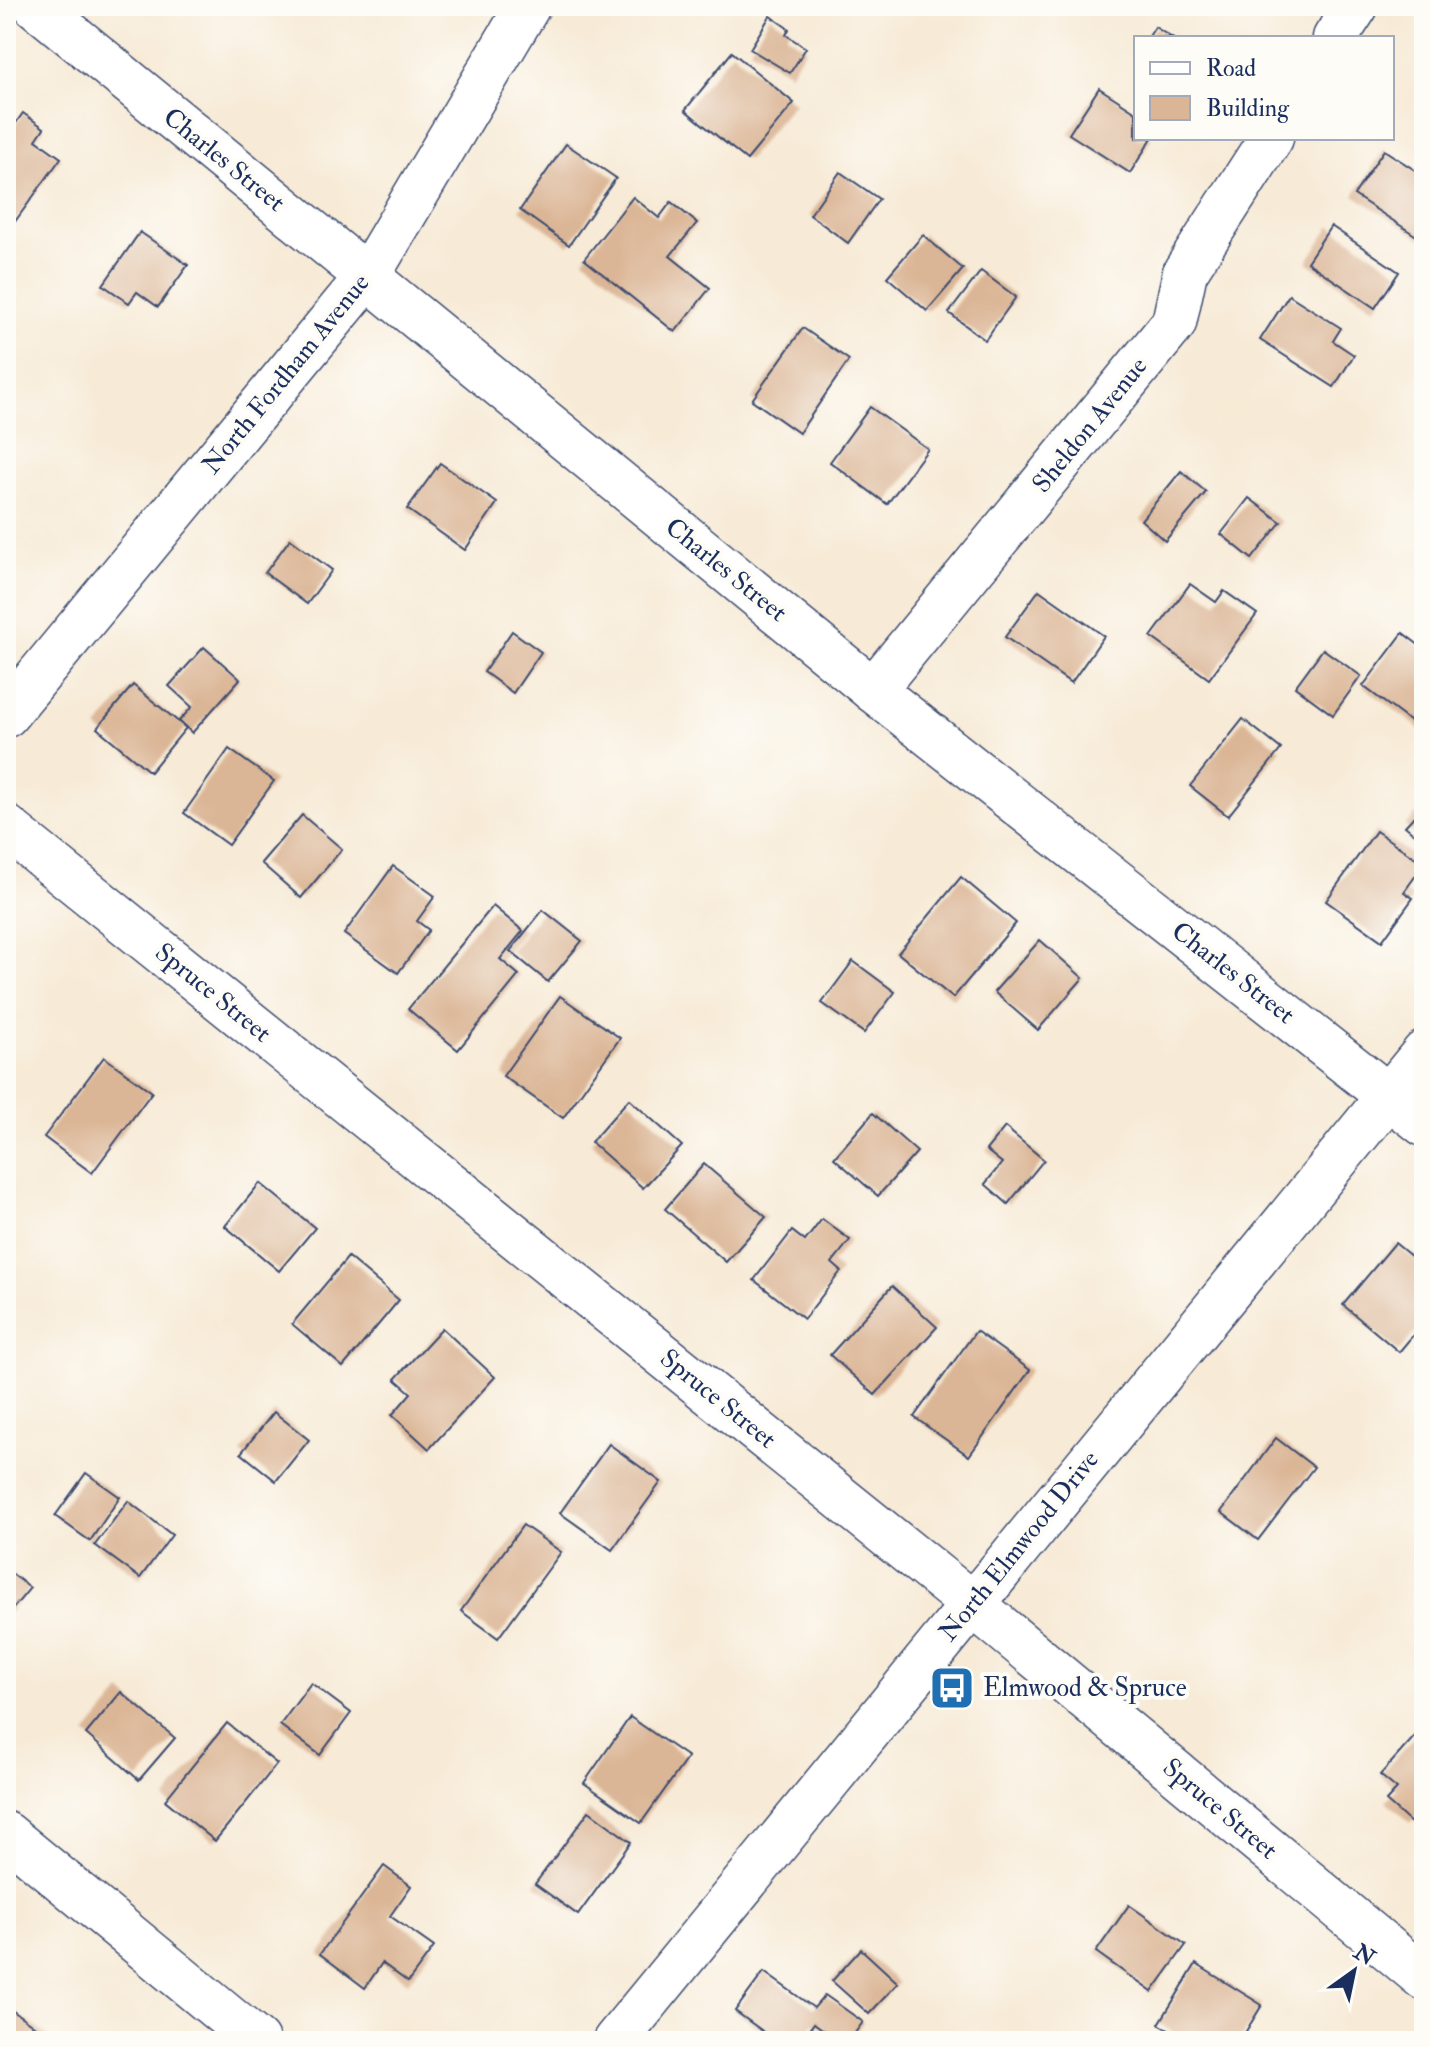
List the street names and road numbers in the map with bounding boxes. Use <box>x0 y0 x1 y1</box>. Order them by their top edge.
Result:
street label: Charles Street <box>157 101 291 219</box>
street label: North Fordham Avenue <box>195 267 377 481</box>
street label: Sheldon Avenue <box>1026 351 1154 499</box>
street label: Charles Street <box>659 511 793 629</box>
street label: Charles Street <box>1165 915 1301 1031</box>
street label: Spruce Street <box>148 936 278 1050</box>
street label: Spruce Street <box>653 1342 783 1456</box>
street label: North Elmwood Drive <box>932 1444 1106 1648</box>
street label: Spruce Street <box>1155 1752 1284 1867</box>

